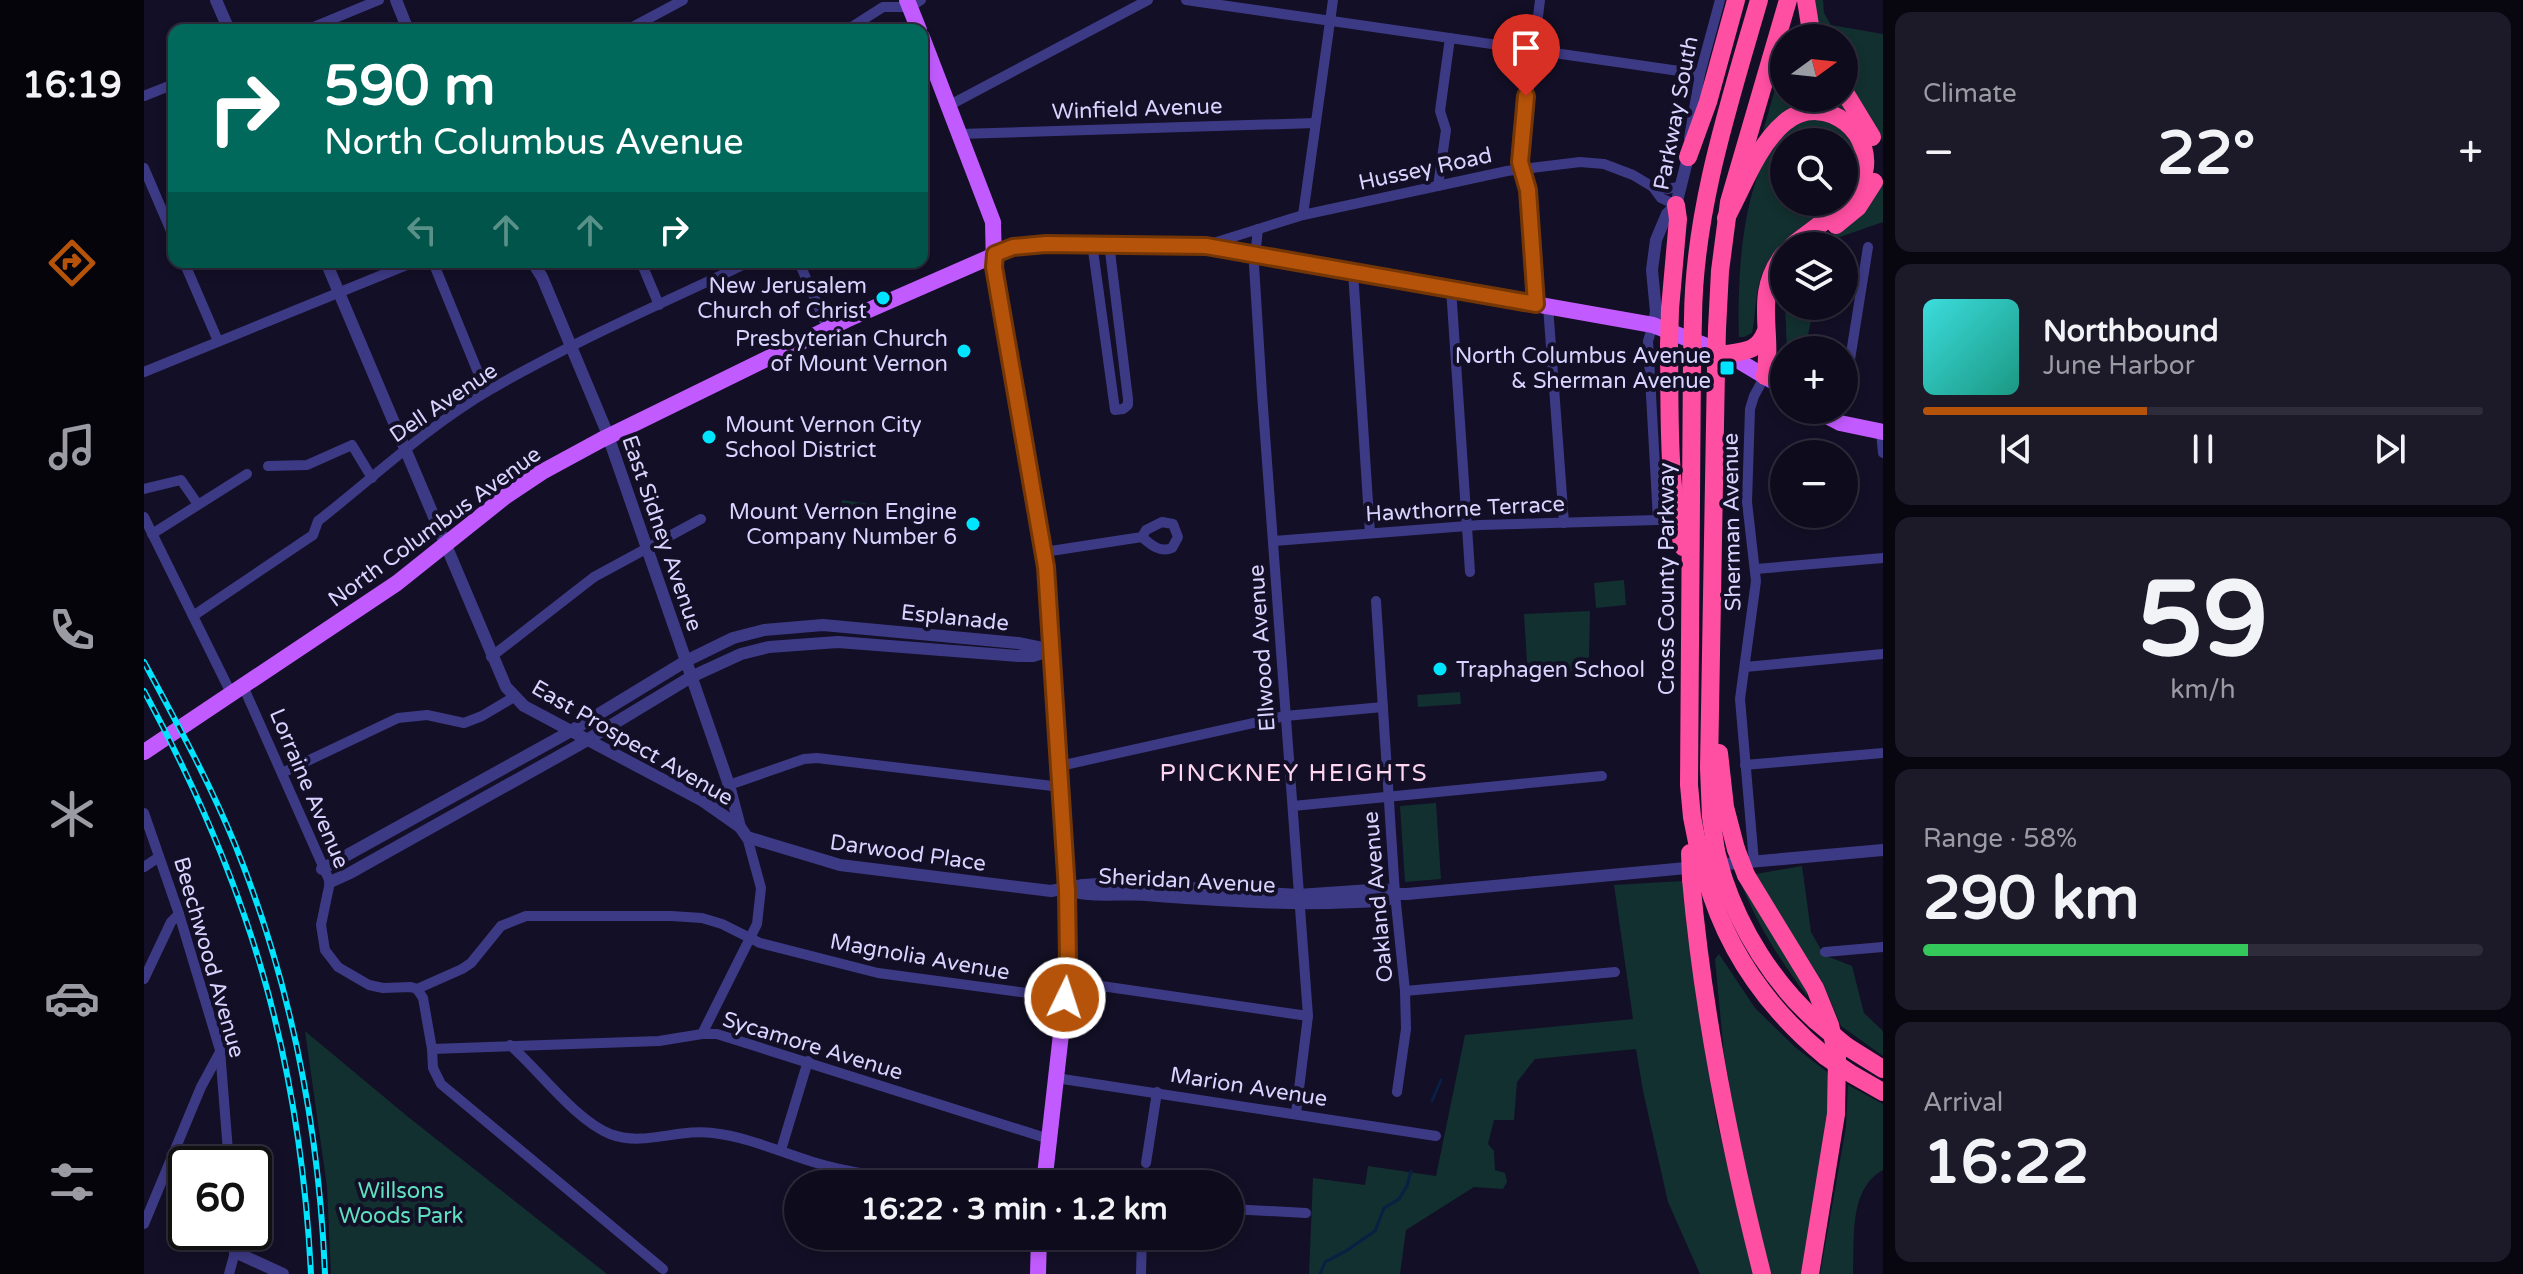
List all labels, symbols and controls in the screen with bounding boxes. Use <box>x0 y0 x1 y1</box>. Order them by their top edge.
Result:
pin <box>1492 14.0 1560 96</box>
north arrow <box>1770 24 1858 112</box>
map controls <box>1770 24 1858 528</box>
icon: arrive <box>1504 26 1548 70</box>
street label: Parkway South <box>1648 34 1704 192</box>
text: 590 m <box>324 53 495 120</box>
icon: right <box>192 56 296 160</box>
text: 16:19 <box>22 64 122 107</box>
text: Climate <box>1923 78 2017 109</box>
street label: Winfield Avenue <box>1051 93 1223 125</box>
text: 22° <box>2157 118 2255 190</box>
text: North Columbus Avenue <box>324 121 744 164</box>
text: − <box>1923 127 1954 180</box>
text: + <box>2458 127 2483 180</box>
button: search <box>1770 128 1858 216</box>
street label: Hussey Road <box>1356 142 1494 196</box>
icon: left <box>400 208 444 252</box>
icon: ahead <box>484 208 528 252</box>
icon: ahead <box>568 208 612 252</box>
icon: right <box>652 208 696 252</box>
button: layers <box>1770 232 1858 320</box>
icon: directions <box>44 235 100 291</box>
place label: New Jerusalem Church of Christ <box>697 273 867 324</box>
marker: New Jerusalem Church of Christ <box>874 289 892 307</box>
text: Northbound <box>2043 313 2219 350</box>
place label: Presbyterian Church of Mount Vernon <box>735 326 948 377</box>
button: + <box>1770 336 1858 424</box>
marker: Presbyterian Church of Mount Vernon <box>955 342 973 360</box>
place label: North Columbus Avenue & Sherman Avenue <box>1455 343 1711 394</box>
text: June Harbor <box>2043 350 2195 381</box>
street label: Dell Avenue <box>385 357 502 448</box>
marker: North Columbus Avenue & Sherman Avenue <box>1718 359 1736 377</box>
place label: Mount Vernon City School District <box>725 412 922 463</box>
icon: music <box>44 419 100 475</box>
icon: previous <box>1994 427 2038 471</box>
icon: pause <box>2181 427 2225 471</box>
icon: next <box>2368 427 2412 471</box>
marker: Mount Vernon City School District <box>700 428 718 446</box>
street label: East Sidney Avenue <box>616 432 708 635</box>
street label: Sherman Avenue <box>1717 433 1747 611</box>
button: − <box>1770 440 1858 528</box>
street label: North Columbus Avenue <box>323 441 546 613</box>
street label: Cross County Parkway <box>1654 463 1680 695</box>
street label: Hawthorne Terrace <box>1365 491 1565 527</box>
place label: Mount Vernon Engine Company Number 6 <box>729 499 957 550</box>
marker: Mount Vernon Engine Company Number 6 <box>964 515 982 533</box>
text: 59 <box>2138 559 2268 684</box>
street label: Ellwood Avenue <box>1243 564 1281 732</box>
street label: Esplanade <box>900 599 1010 637</box>
icon: phone <box>44 602 100 658</box>
place label: Traphagen School <box>1456 657 1645 683</box>
marker: Traphagen School <box>1431 660 1449 678</box>
text: km/h <box>2170 674 2236 705</box>
street label: East Prospect Avenue <box>527 675 738 811</box>
street label: Lorraine Avenue <box>264 705 354 872</box>
district label: PINCKNEY HEIGHTS <box>1159 759 1429 788</box>
icon: climate <box>44 786 100 842</box>
street label: Oakland Avenue <box>1358 810 1398 984</box>
text: Range · 58% <box>1923 823 2077 854</box>
street label: Darwood Place <box>828 829 988 877</box>
street label: Beechwood Avenue <box>168 854 250 1061</box>
street label: Sheridan Avenue <box>1098 863 1276 899</box>
text: 290 km <box>1923 863 2139 935</box>
street label: Magnolia Avenue <box>828 928 1012 986</box>
position arrow <box>1023 956 1107 1040</box>
icon: car <box>44 970 100 1026</box>
street label: Sycamore Avenue <box>719 1006 906 1086</box>
street label: Marion Avenue <box>1168 1062 1329 1112</box>
text: Arrival <box>1923 1087 2003 1118</box>
text: 16:22 <box>1923 1127 2089 1199</box>
speed limit sign: 60 <box>168 1146 272 1250</box>
icon: filters <box>44 1154 100 1210</box>
park label: Willsons Woods Park <box>338 1178 464 1229</box>
text: 16:22 · 3 min · 1.2 km <box>860 1191 1168 1228</box>

